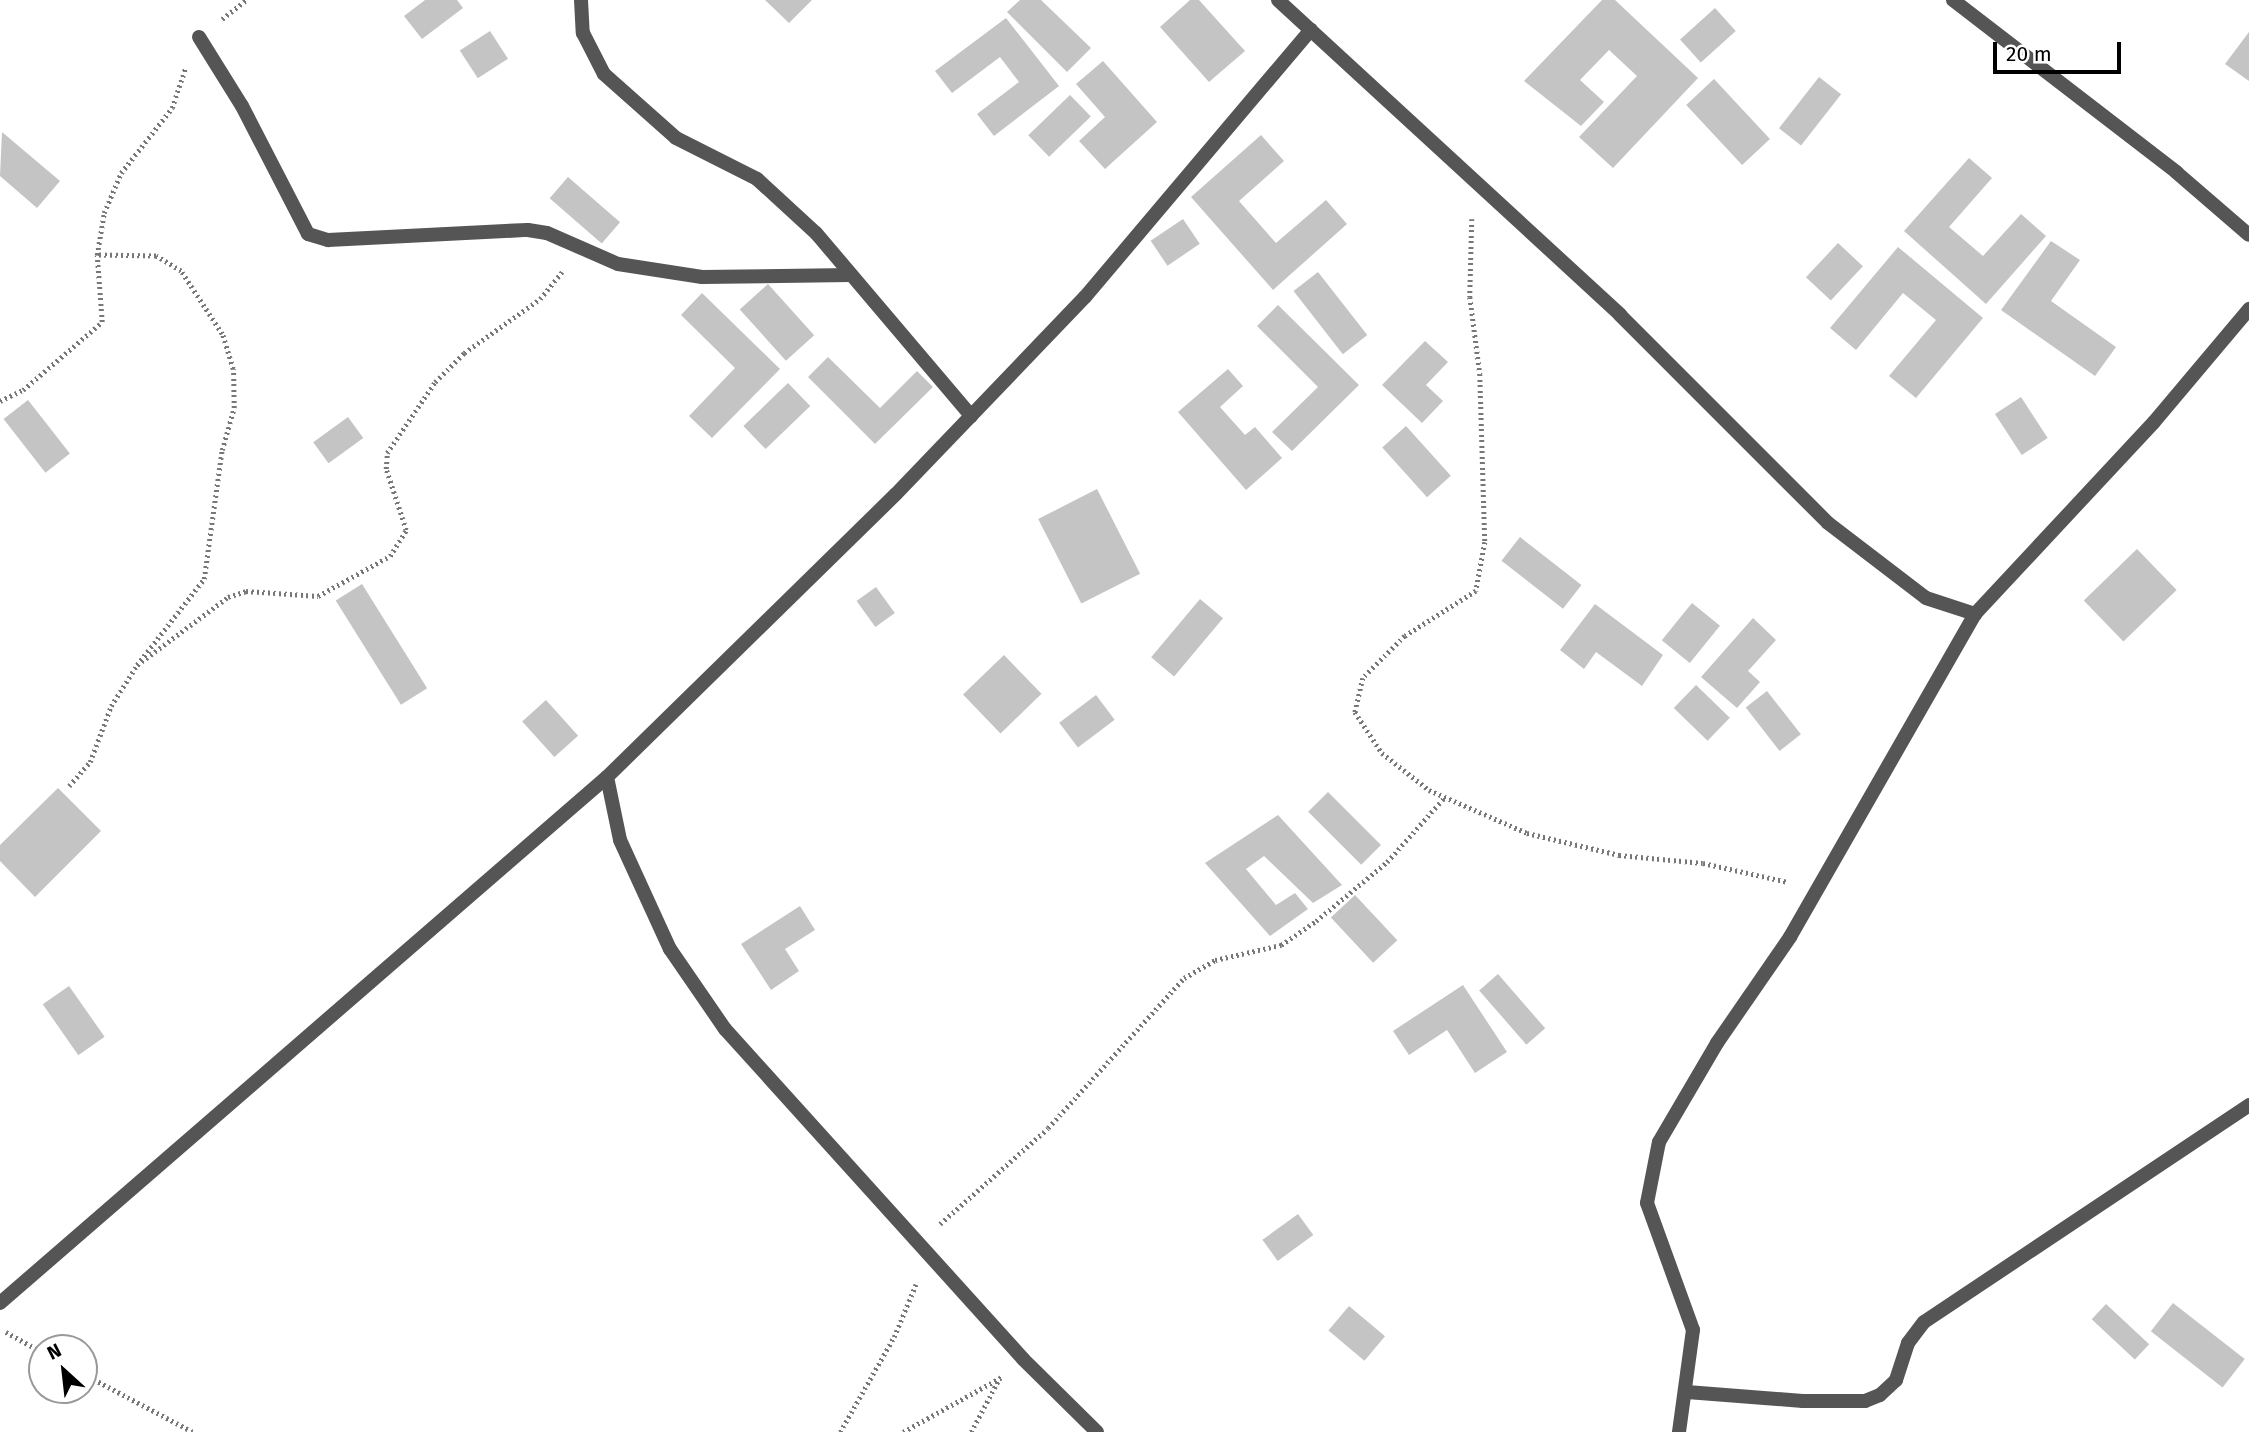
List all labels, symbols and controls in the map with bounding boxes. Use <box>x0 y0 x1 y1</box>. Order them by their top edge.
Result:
scale bar <box>1997 28 2125 72</box>
text: 20 m <box>2006 41 2052 67</box>
north arrow <box>28 1334 98 1404</box>
text: N <box>43 1339 65 1365</box>

